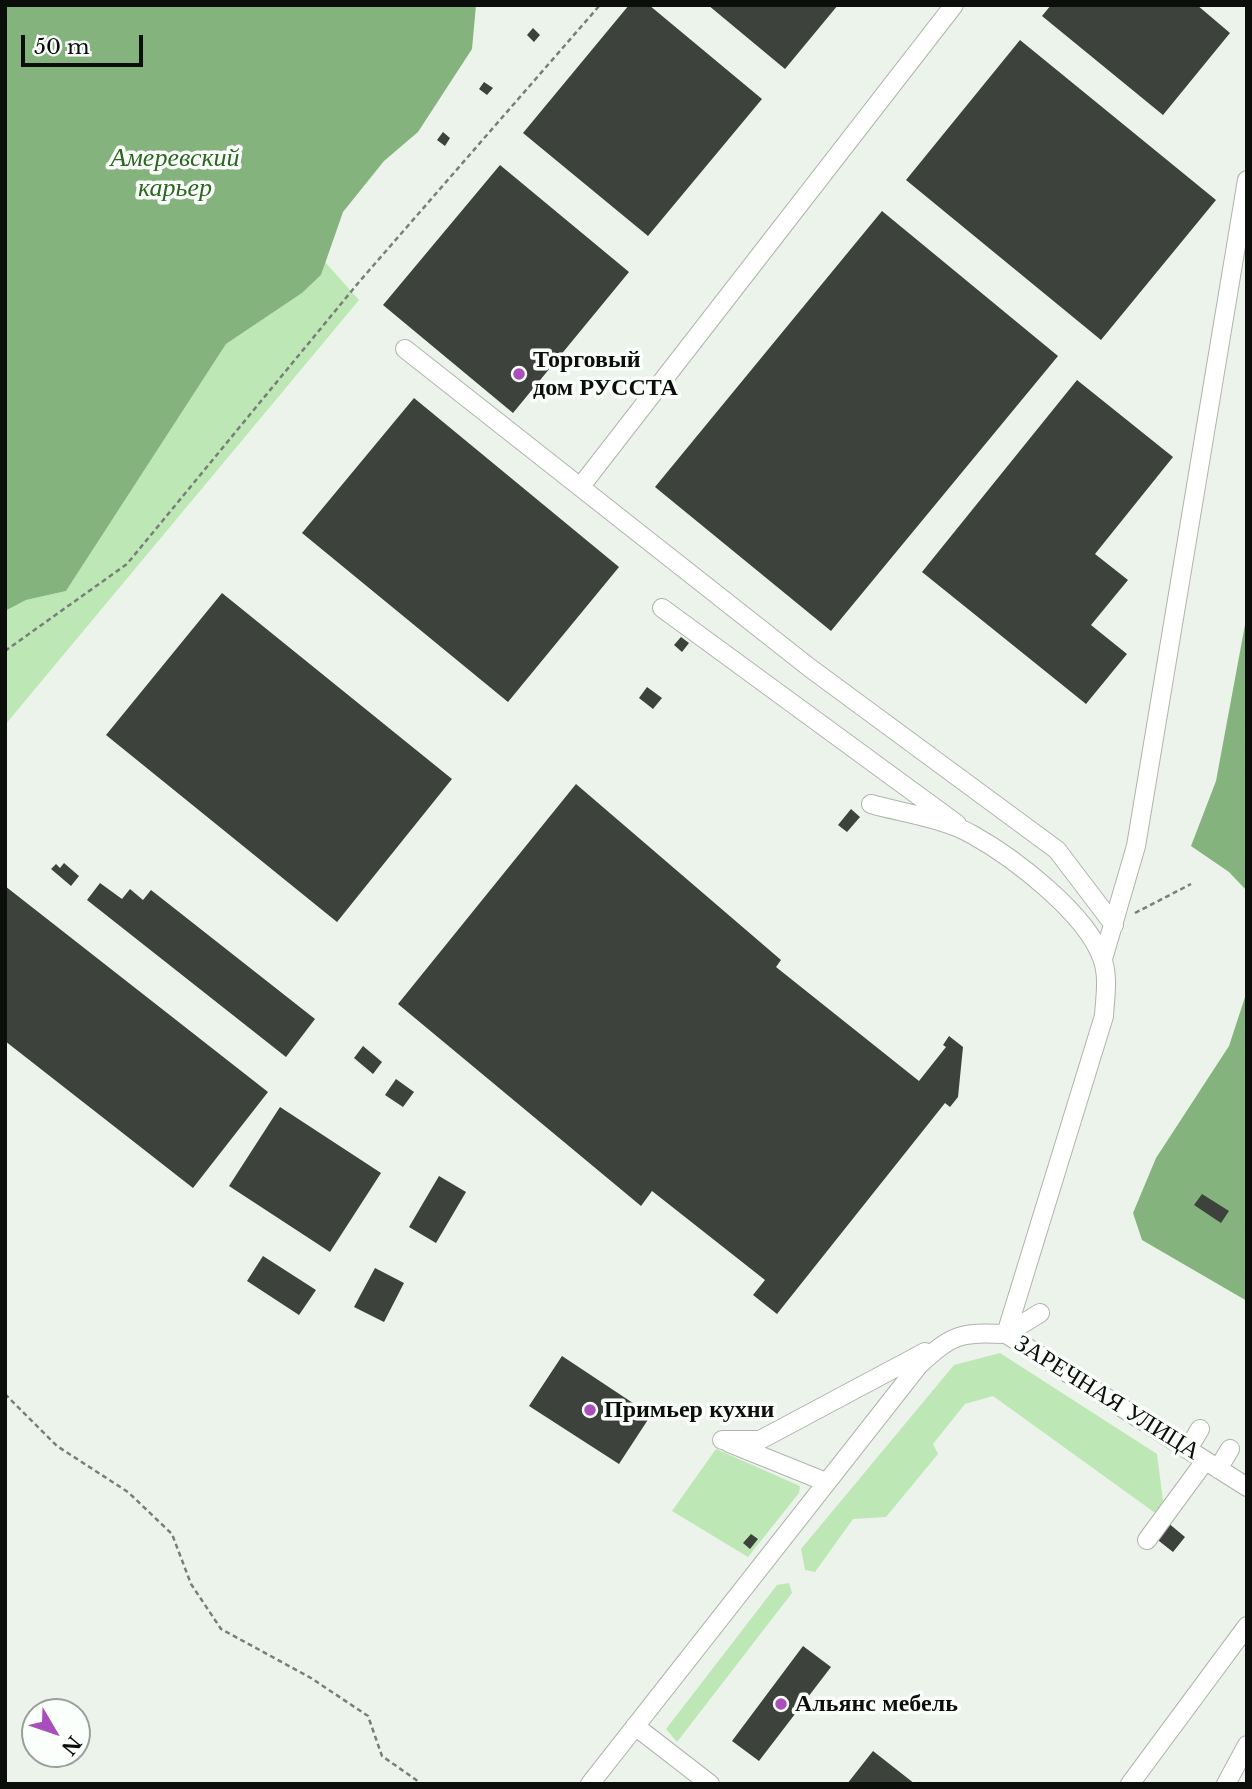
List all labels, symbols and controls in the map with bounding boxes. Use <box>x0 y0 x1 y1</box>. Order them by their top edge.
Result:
scale bar <box>24 21 147 65</box>
text: 50 m <box>34 34 89 60</box>
water label: Амеревский карьер <box>110 143 240 204</box>
place label: Торговый дом РУССТА <box>533 346 678 402</box>
marker: Торговый дом РУССТА <box>511 366 527 382</box>
street label: ЗАРЕЧНАЯ УЛИЦА <box>1009 1329 1205 1467</box>
place label: Примьер кухни <box>604 1396 774 1424</box>
marker: Примьер кухни <box>582 1402 598 1418</box>
place label: Альянс мебель <box>795 1690 958 1718</box>
marker: Альянс мебель <box>773 1696 789 1712</box>
north arrow <box>21 1698 91 1768</box>
text: N <box>57 1731 86 1759</box>

